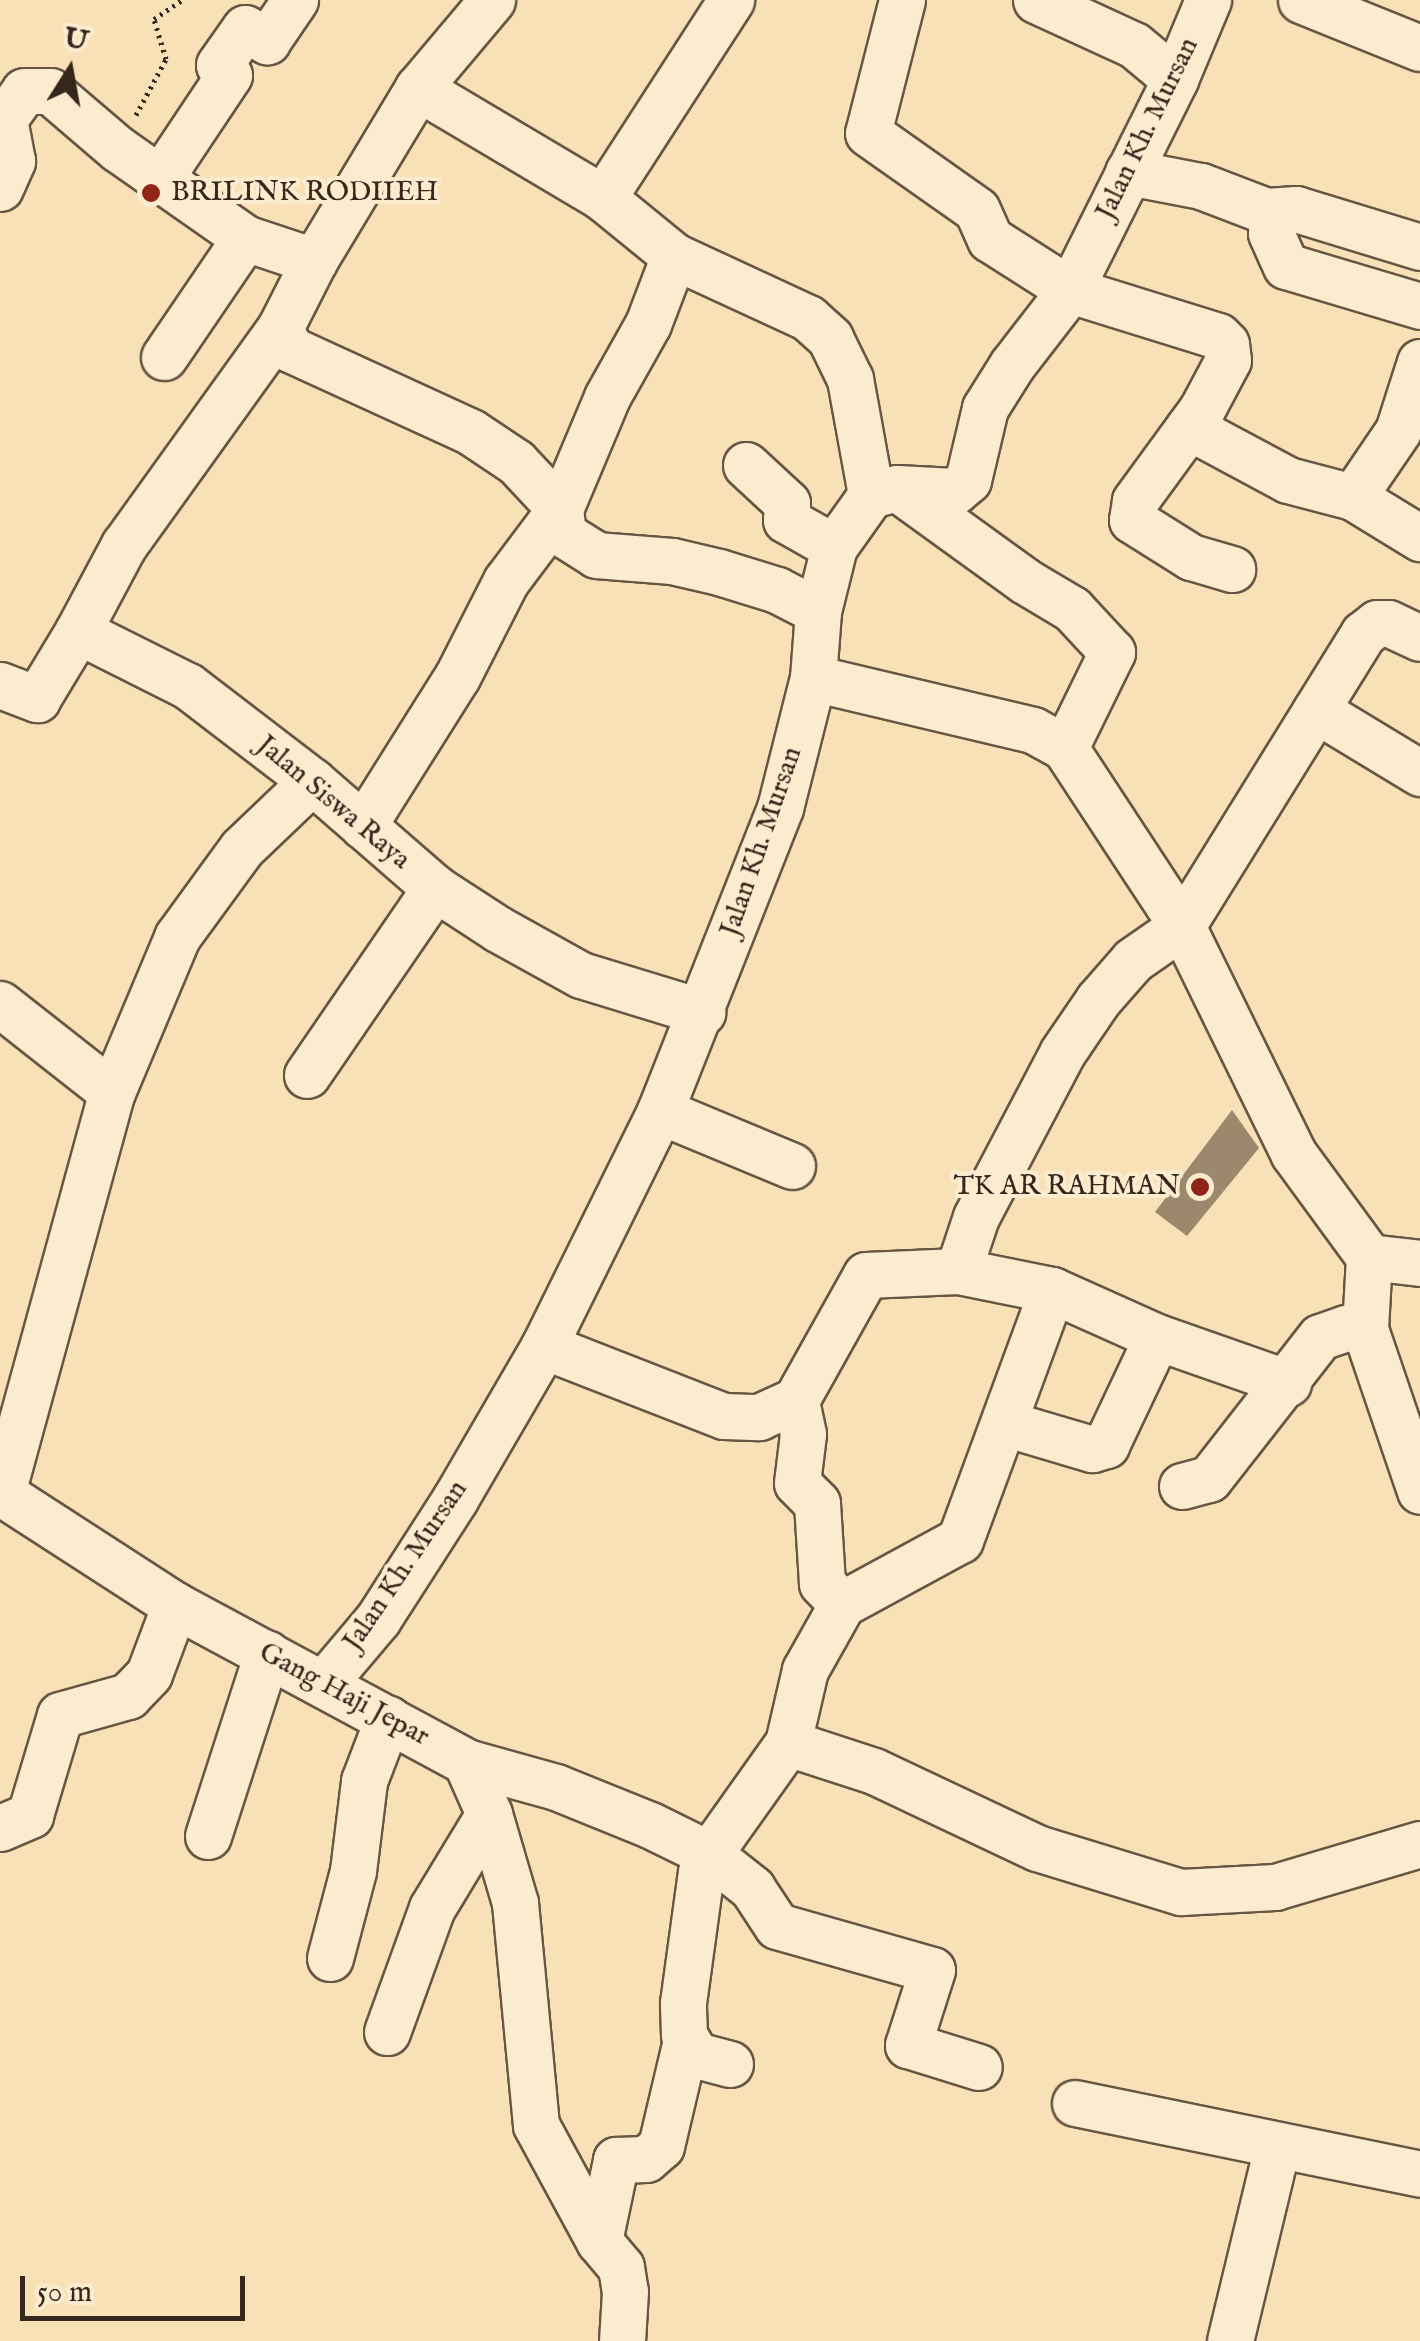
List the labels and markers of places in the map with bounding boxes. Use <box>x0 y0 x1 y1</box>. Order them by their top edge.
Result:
place label: BRILINK RODIIEH <box>171 176 438 210</box>
marker: BRILINK RODIIEH <box>140 182 162 204</box>
place label: TK AR RAHMAN <box>953 1170 1180 1204</box>
marker: TK AR RAHMAN <box>1189 1176 1211 1198</box>

